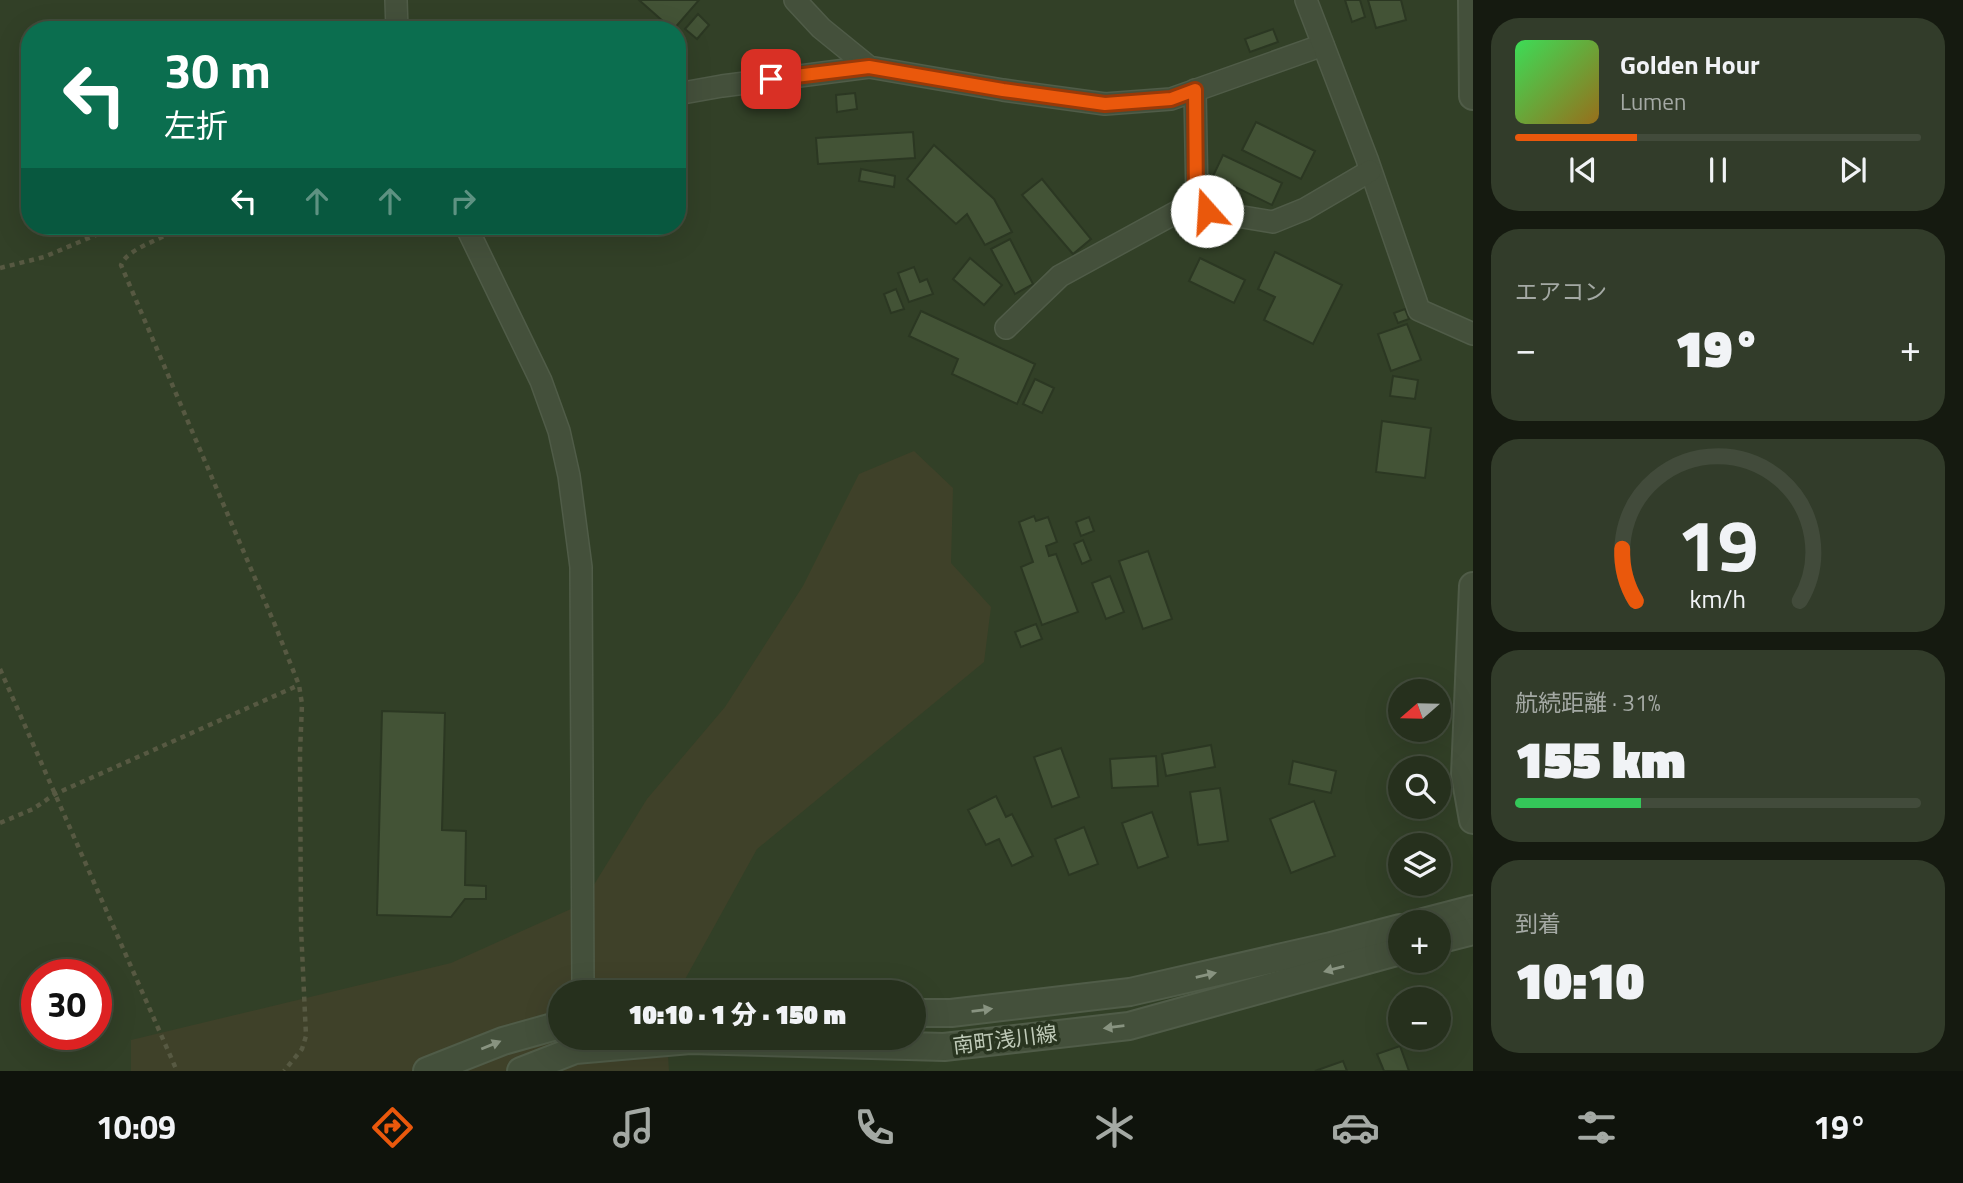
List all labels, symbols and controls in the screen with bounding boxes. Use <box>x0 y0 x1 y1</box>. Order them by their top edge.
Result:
text: 30 m <box>164 32 271 107</box>
text: Golden Hour <box>1620 45 1760 84</box>
icon: left <box>49 49 140 140</box>
pin <box>741 49 801 109</box>
icon: arrive <box>752 60 790 98</box>
text: Lumen <box>1620 84 1686 119</box>
text: 左折 <box>164 101 228 149</box>
icon: previous <box>1564 151 1602 189</box>
icon: pause <box>1699 151 1737 189</box>
icon: next <box>1834 151 1872 189</box>
position arrow <box>1170 174 1244 248</box>
icon: left <box>225 182 263 220</box>
icon: ahead <box>298 182 336 220</box>
icon: ahead <box>371 182 409 220</box>
icon: right <box>444 182 482 220</box>
text: エアコン <box>1515 274 1607 309</box>
text: 19° <box>1675 308 1761 387</box>
text: − <box>1515 319 1536 377</box>
text: + <box>1900 319 1921 377</box>
text: 19 <box>1677 490 1759 600</box>
text: km/h <box>1690 580 1746 618</box>
north arrow <box>1388 679 1451 742</box>
map controls <box>1388 679 1451 1050</box>
text: 航続距離 · 31% <box>1515 685 1661 720</box>
text: 155 km <box>1515 719 1686 798</box>
button: search <box>1388 756 1451 819</box>
button: layers <box>1388 833 1451 896</box>
text: 到着 <box>1515 906 1561 941</box>
button: + <box>1388 910 1451 973</box>
text: 10:10 <box>1515 940 1644 1019</box>
speed limit sign: 30 <box>21 959 112 1050</box>
one-way arrow <box>1323 964 1345 975</box>
one-way arrow <box>1195 969 1217 980</box>
button: − <box>1388 987 1451 1050</box>
text: 10:10 · 1 分 · 150 m <box>628 995 846 1034</box>
one-way arrow <box>971 1004 993 1015</box>
street label: 南町浅川線 <box>951 1017 1059 1061</box>
one-way arrow <box>1103 1022 1125 1033</box>
one-way arrow <box>480 1040 501 1051</box>
text: 10:09 <box>96 1103 176 1151</box>
icon: directions <box>368 1103 417 1152</box>
icon: music <box>609 1103 658 1152</box>
icon: phone <box>850 1103 899 1152</box>
icon: climate <box>1090 1103 1139 1152</box>
icon: car <box>1331 1103 1380 1152</box>
icon: filters <box>1572 1103 1621 1152</box>
text: 19° <box>1813 1103 1867 1151</box>

